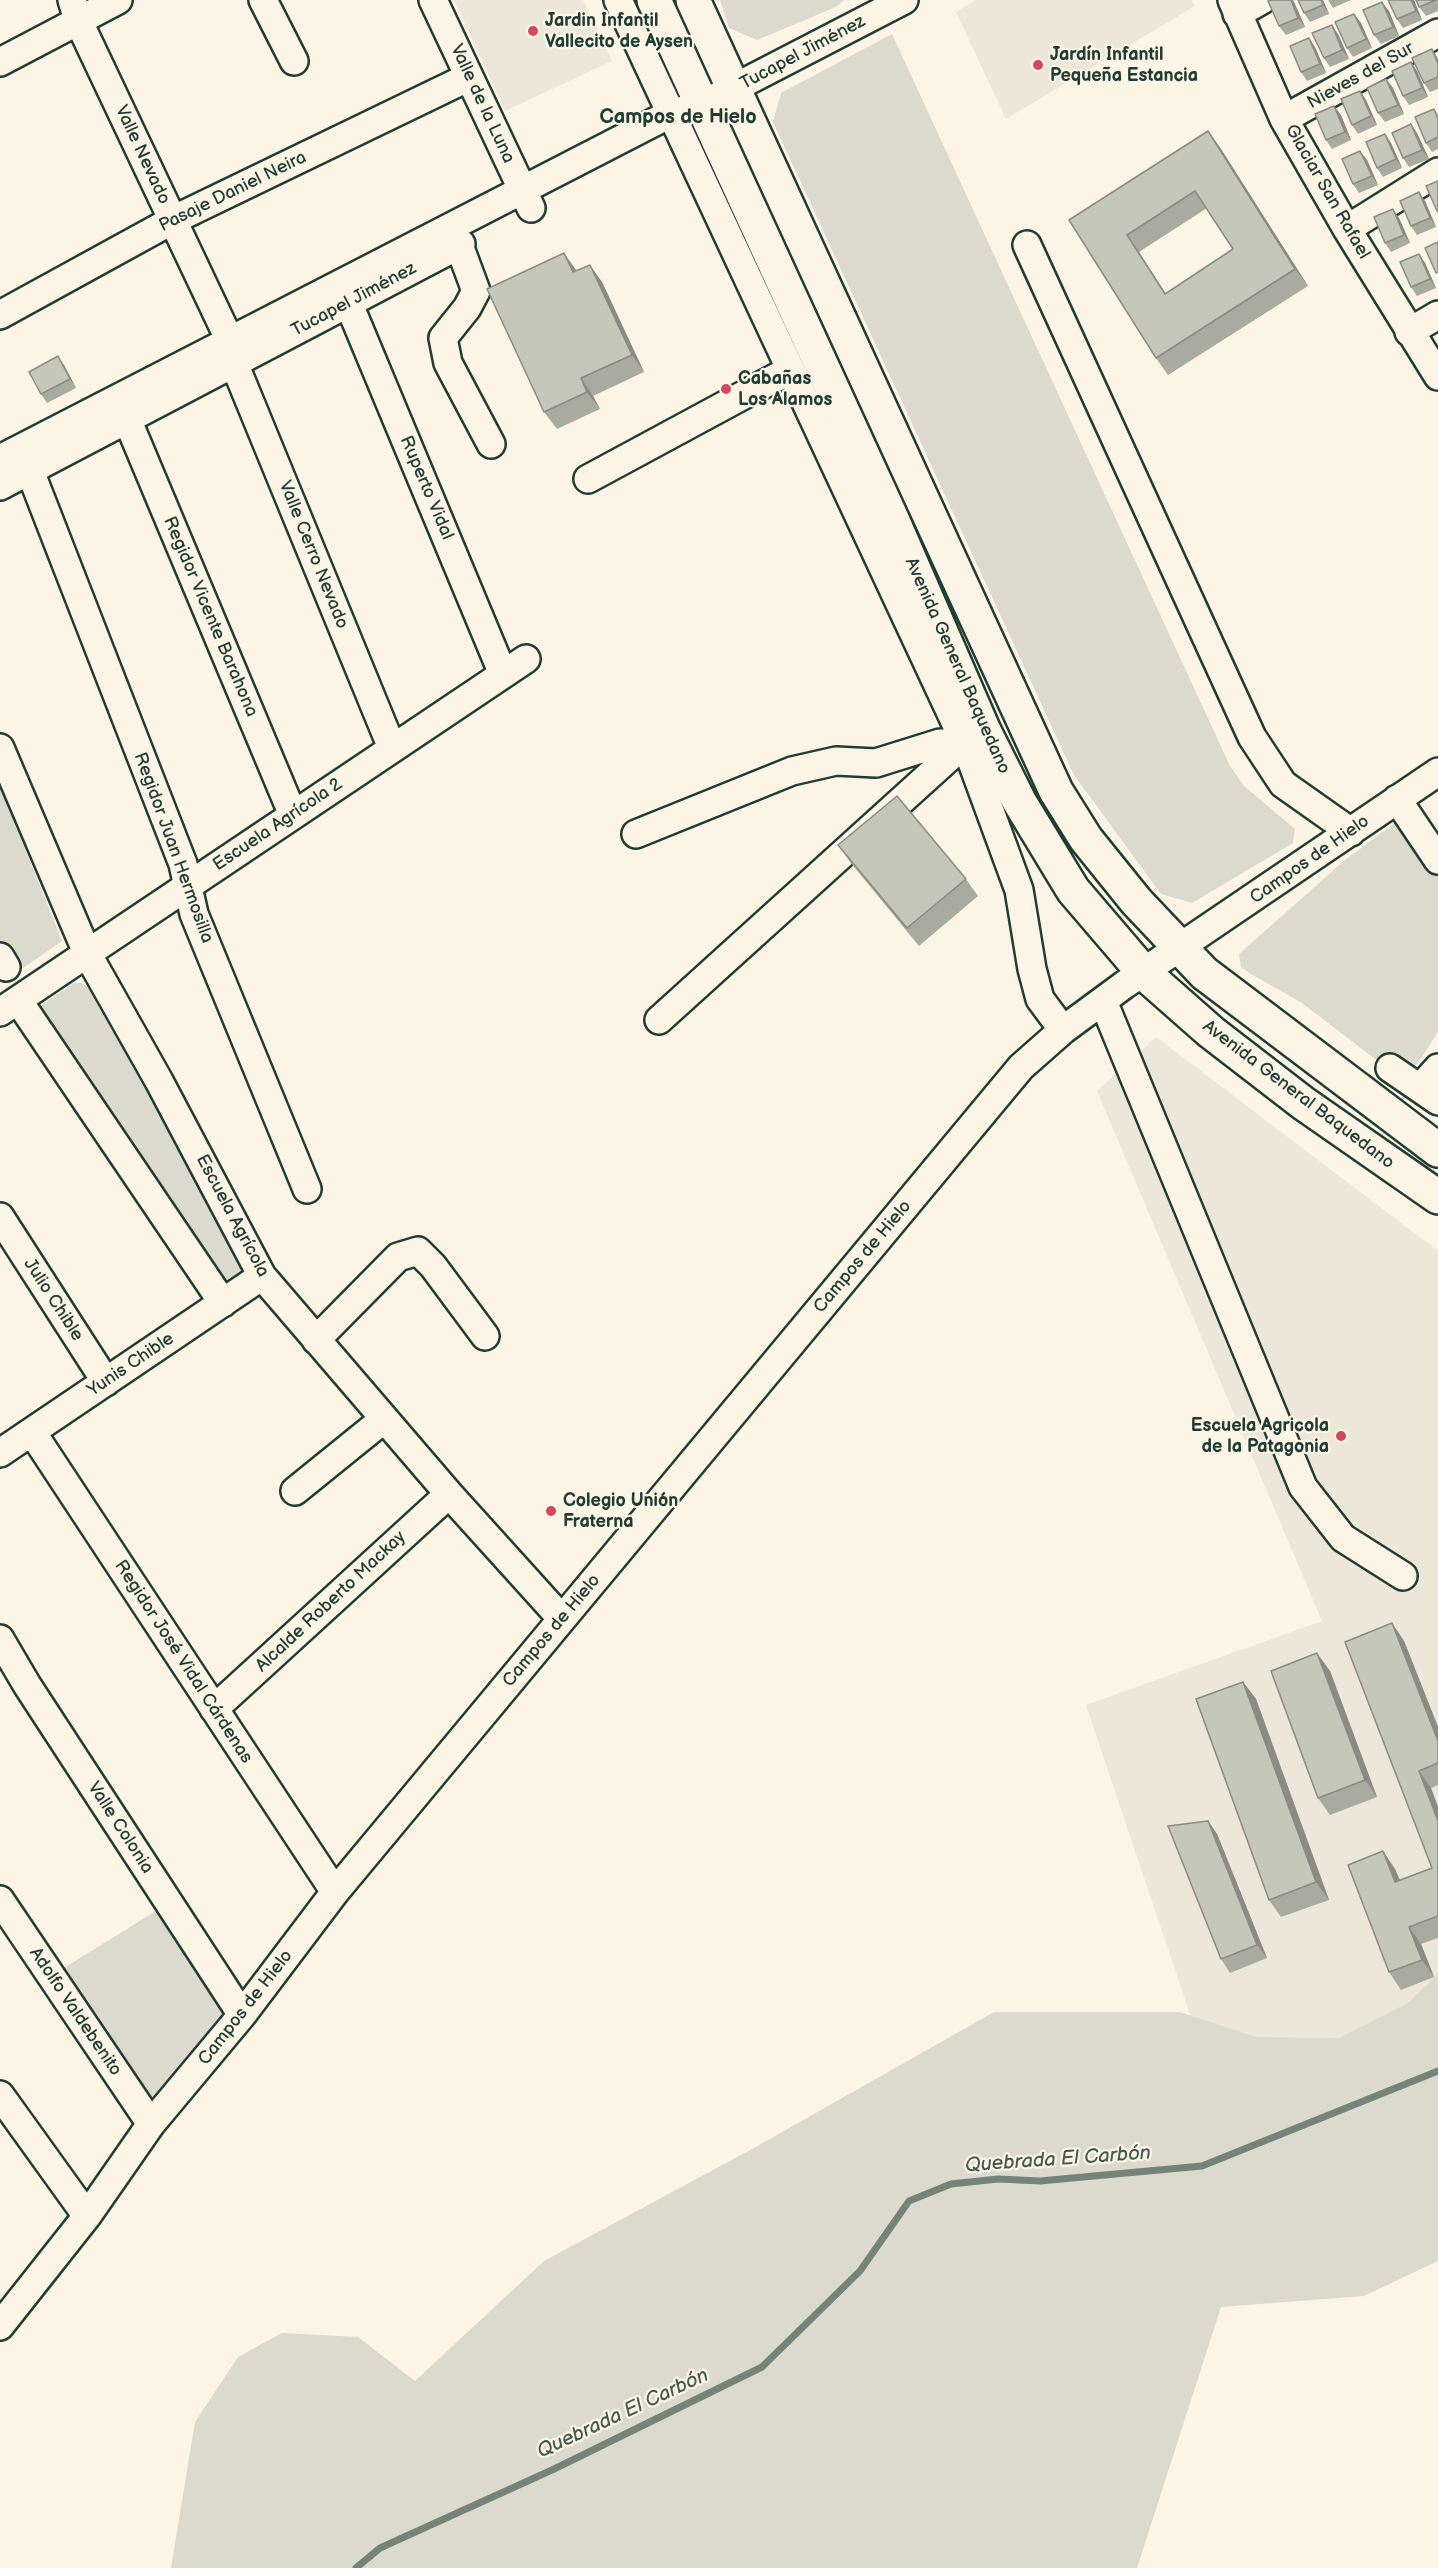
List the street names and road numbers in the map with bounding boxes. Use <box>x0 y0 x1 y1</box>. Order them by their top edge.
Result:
street label: Tucapel Jiménez <box>737 11 869 95</box>
street label: Nieves del Sur <box>1304 38 1418 114</box>
street label: Valle de la Luna <box>445 41 519 167</box>
street label: Valle Nevado <box>110 102 174 208</box>
street label: Glaciar San Rafael <box>1280 121 1374 263</box>
street label: Pasaje Daniel Neira <box>156 147 310 237</box>
street label: Tucapel Jiménez <box>288 258 420 342</box>
street label: Ruperto Vidal <box>394 433 458 543</box>
street label: Valle Cerro Nevado <box>273 478 353 632</box>
street label: Regidor Vicente Barahona <box>158 514 262 720</box>
street label: Avenida General Baquedano <box>900 555 1014 777</box>
street label: Regidor Juan Hermosilla <box>128 750 218 946</box>
street label: Escuela Agrícola 2 <box>209 774 347 876</box>
street label: Campos de Hielo <box>1246 811 1374 909</box>
street label: Avenida General Baquedano <box>1198 1016 1398 1174</box>
street label: Escuela Agrícola <box>191 1151 273 1281</box>
street label: Campos de Hielo <box>810 1196 916 1318</box>
street label: Julio Chible <box>18 1255 88 1345</box>
street label: Yunis Chible <box>84 1328 178 1402</box>
street label: Alcalde Roberto Mackay <box>252 1527 410 1677</box>
street label: Regidor José Vidal Cárdenas <box>109 1556 257 1768</box>
street label: Campos de Hielo <box>499 1570 605 1692</box>
street label: Valle Colonia <box>82 1778 158 1878</box>
street label: Adolfo Valdebenito <box>24 1944 126 2080</box>
street label: Campos de Hielo <box>194 1946 298 2070</box>

